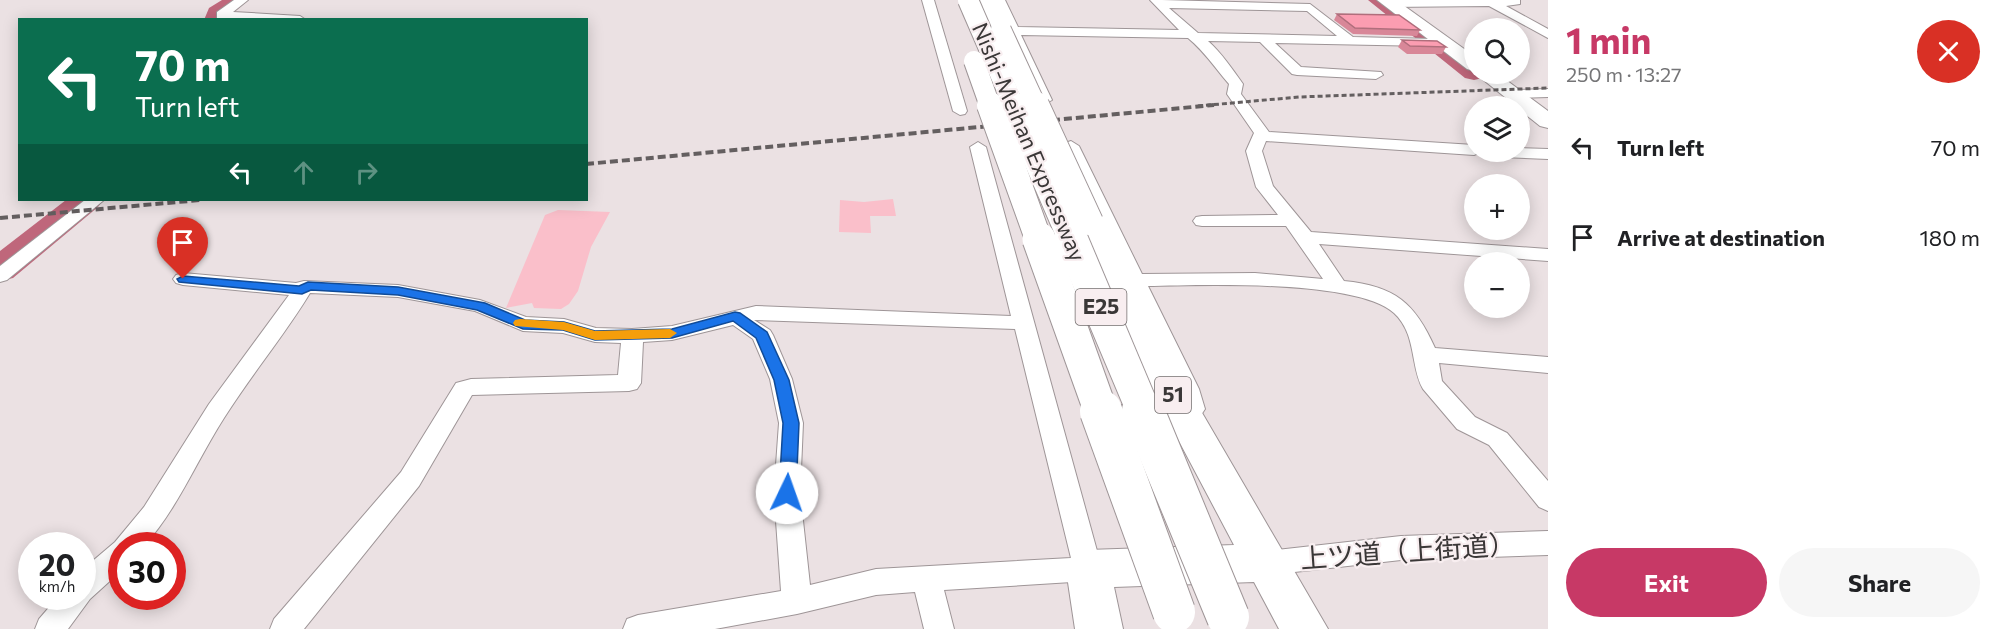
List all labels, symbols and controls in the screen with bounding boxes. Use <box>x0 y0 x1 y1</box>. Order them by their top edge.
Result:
text: 1 min <box>1566 17 1651 61</box>
street label: Nishi-Meihan Expressway <box>967 18 1092 265</box>
map controls <box>1464 18 1530 318</box>
button: search <box>1464 18 1530 84</box>
button: close <box>1917 20 1980 83</box>
text: 70 m <box>135 38 230 90</box>
icon: left <box>36 42 114 120</box>
text: 250 m · 13:27 <box>1566 62 1682 86</box>
text: Turn left <box>135 90 239 123</box>
button: layers <box>1464 96 1530 162</box>
icon: left <box>1566 131 1599 164</box>
text: Turn left <box>1617 134 1704 161</box>
text: 70 m <box>1931 134 1980 161</box>
icon: left <box>224 156 257 189</box>
icon: ahead <box>287 156 320 189</box>
icon: right <box>350 156 383 189</box>
button: + <box>1464 174 1530 240</box>
pin <box>157 217 208 279</box>
icon: arrive <box>1566 221 1599 254</box>
text: Arrive at destination <box>1617 224 1825 251</box>
text: 180 m <box>1919 224 1980 251</box>
icon: arrive <box>166 226 199 259</box>
button: − <box>1464 252 1530 318</box>
road number: E25 <box>1076 289 1126 325</box>
road number: 51 <box>1155 377 1191 413</box>
position arrow <box>755 461 819 525</box>
street label: 上ツ道（上街道） <box>1299 527 1517 574</box>
speed limit sign: 30 <box>108 532 186 610</box>
text: 20 <box>39 545 75 582</box>
button: Exit <box>1566 548 1767 617</box>
button: Share <box>1779 548 1980 617</box>
text: km/h <box>39 577 75 595</box>

